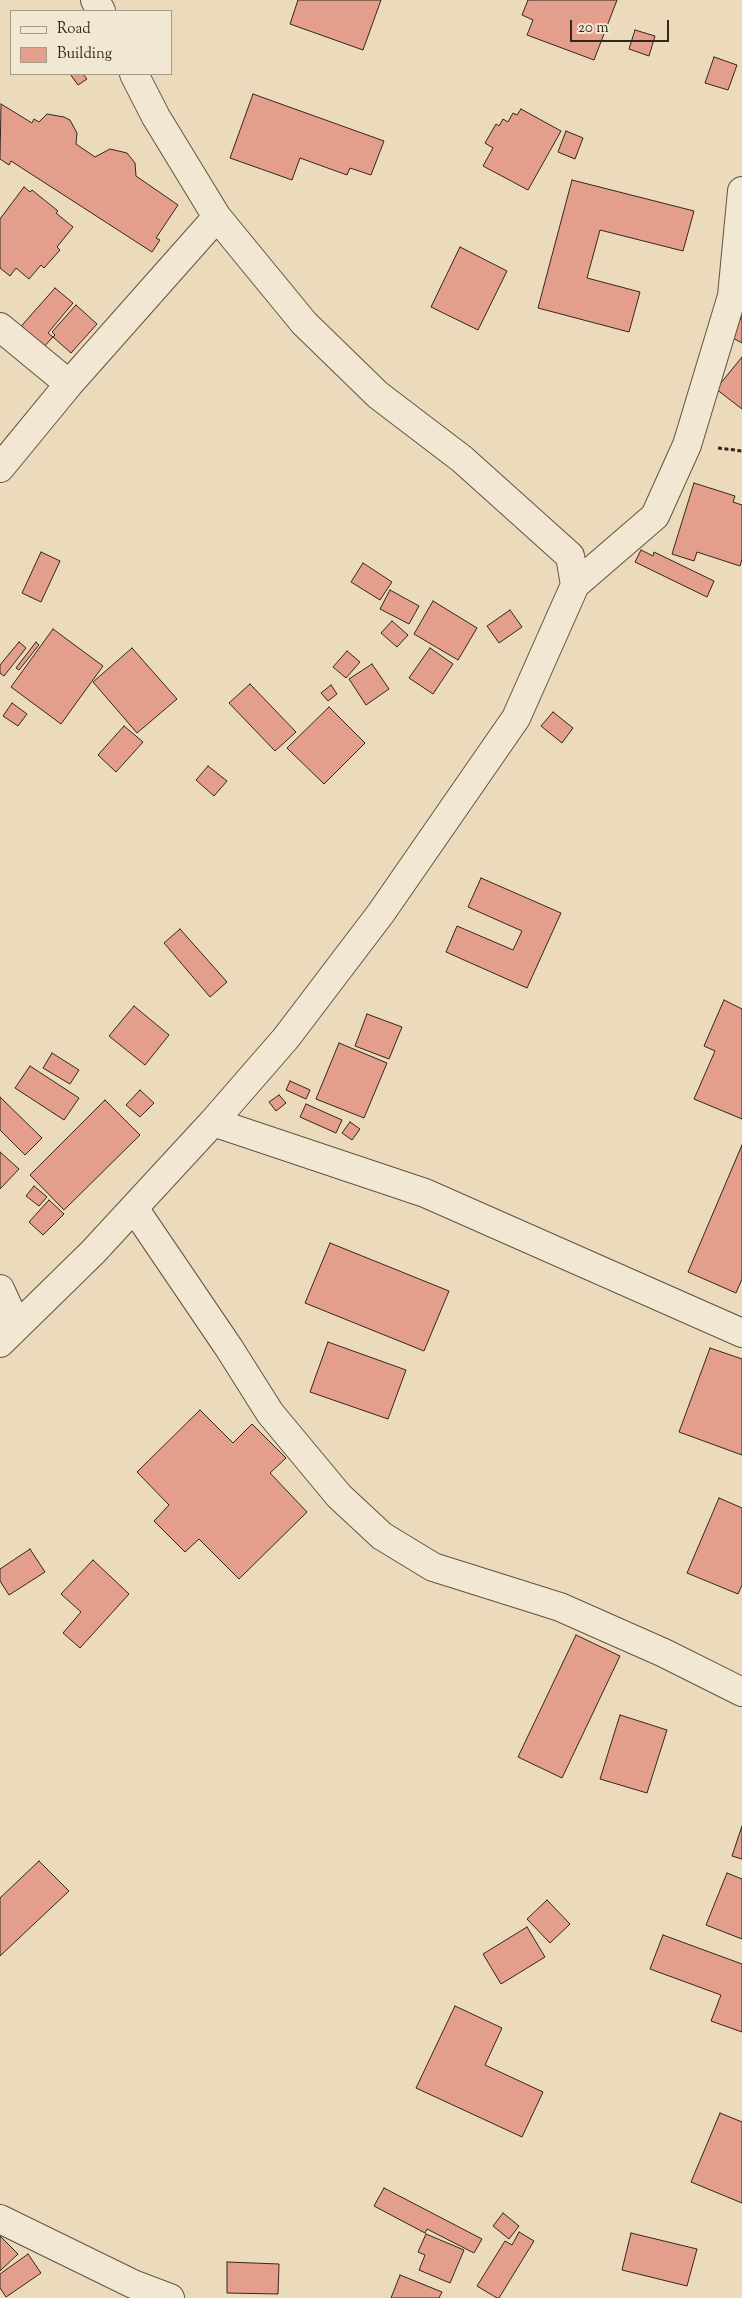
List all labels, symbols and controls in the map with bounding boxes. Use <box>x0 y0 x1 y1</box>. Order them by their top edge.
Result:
legend <box>10 10 172 75</box>
scale bar <box>572 10 671 42</box>
text: 20 m <box>578 18 609 39</box>
text: Road <box>57 19 91 40</box>
text: Building <box>57 44 112 65</box>

